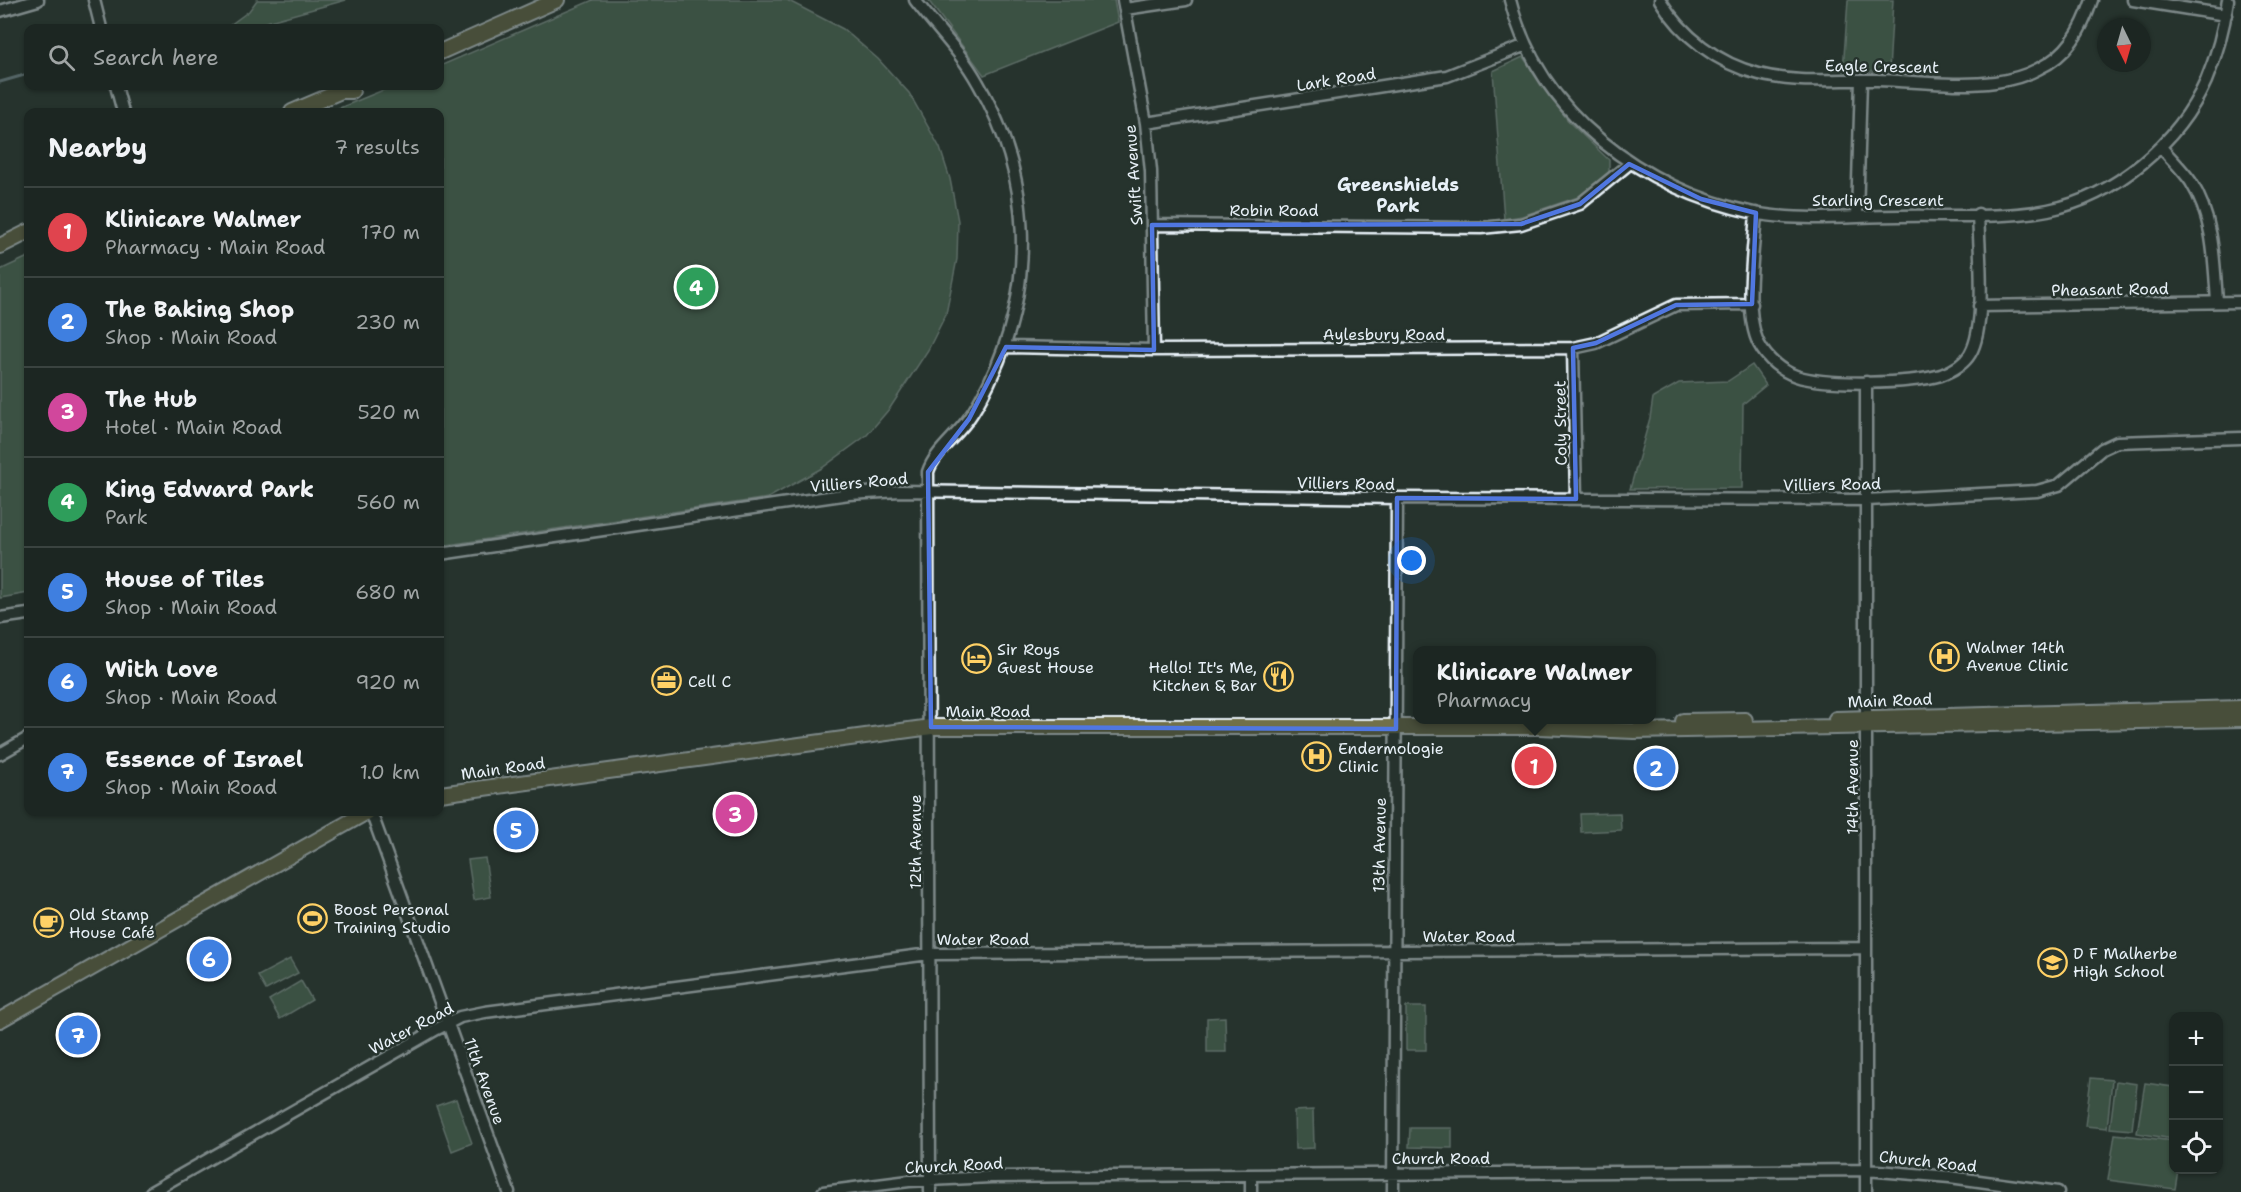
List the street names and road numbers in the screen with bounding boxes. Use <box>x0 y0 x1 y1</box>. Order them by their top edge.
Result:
street label: Eagle Crescent <box>1825 55 1939 78</box>
street label: Lark Road <box>1295 63 1377 96</box>
street label: Swift Avenue <box>1120 124 1147 226</box>
street label: Starling Crescent <box>1812 190 1944 211</box>
street label: Robin Road <box>1229 200 1319 221</box>
street label: Pheasant Road <box>2051 278 2169 301</box>
street label: Aylesbury Road <box>1323 324 1445 345</box>
street label: Coly Street <box>1549 380 1572 466</box>
street label: Villiers Road <box>809 468 909 497</box>
street label: Villiers Road <box>1297 472 1395 495</box>
street label: Villiers Road <box>1783 473 1881 496</box>
street label: Main Road <box>1847 689 1933 712</box>
street label: Main Road <box>946 701 1030 722</box>
street label: 14th Avenue <box>1842 739 1863 835</box>
street label: Main Road <box>460 752 547 785</box>
street label: 12th Avenue <box>905 794 926 890</box>
street label: 13th Avenue <box>1368 797 1391 893</box>
street label: Water Road <box>1423 926 1515 947</box>
street label: Water Road <box>937 929 1029 950</box>
street label: Water Road <box>365 997 457 1060</box>
street label: 11th Avenue <box>459 1035 510 1128</box>
street label: Church Road <box>1878 1146 1978 1177</box>
street label: Church Road <box>1392 1148 1490 1169</box>
street label: Church Road <box>904 1152 1004 1179</box>

